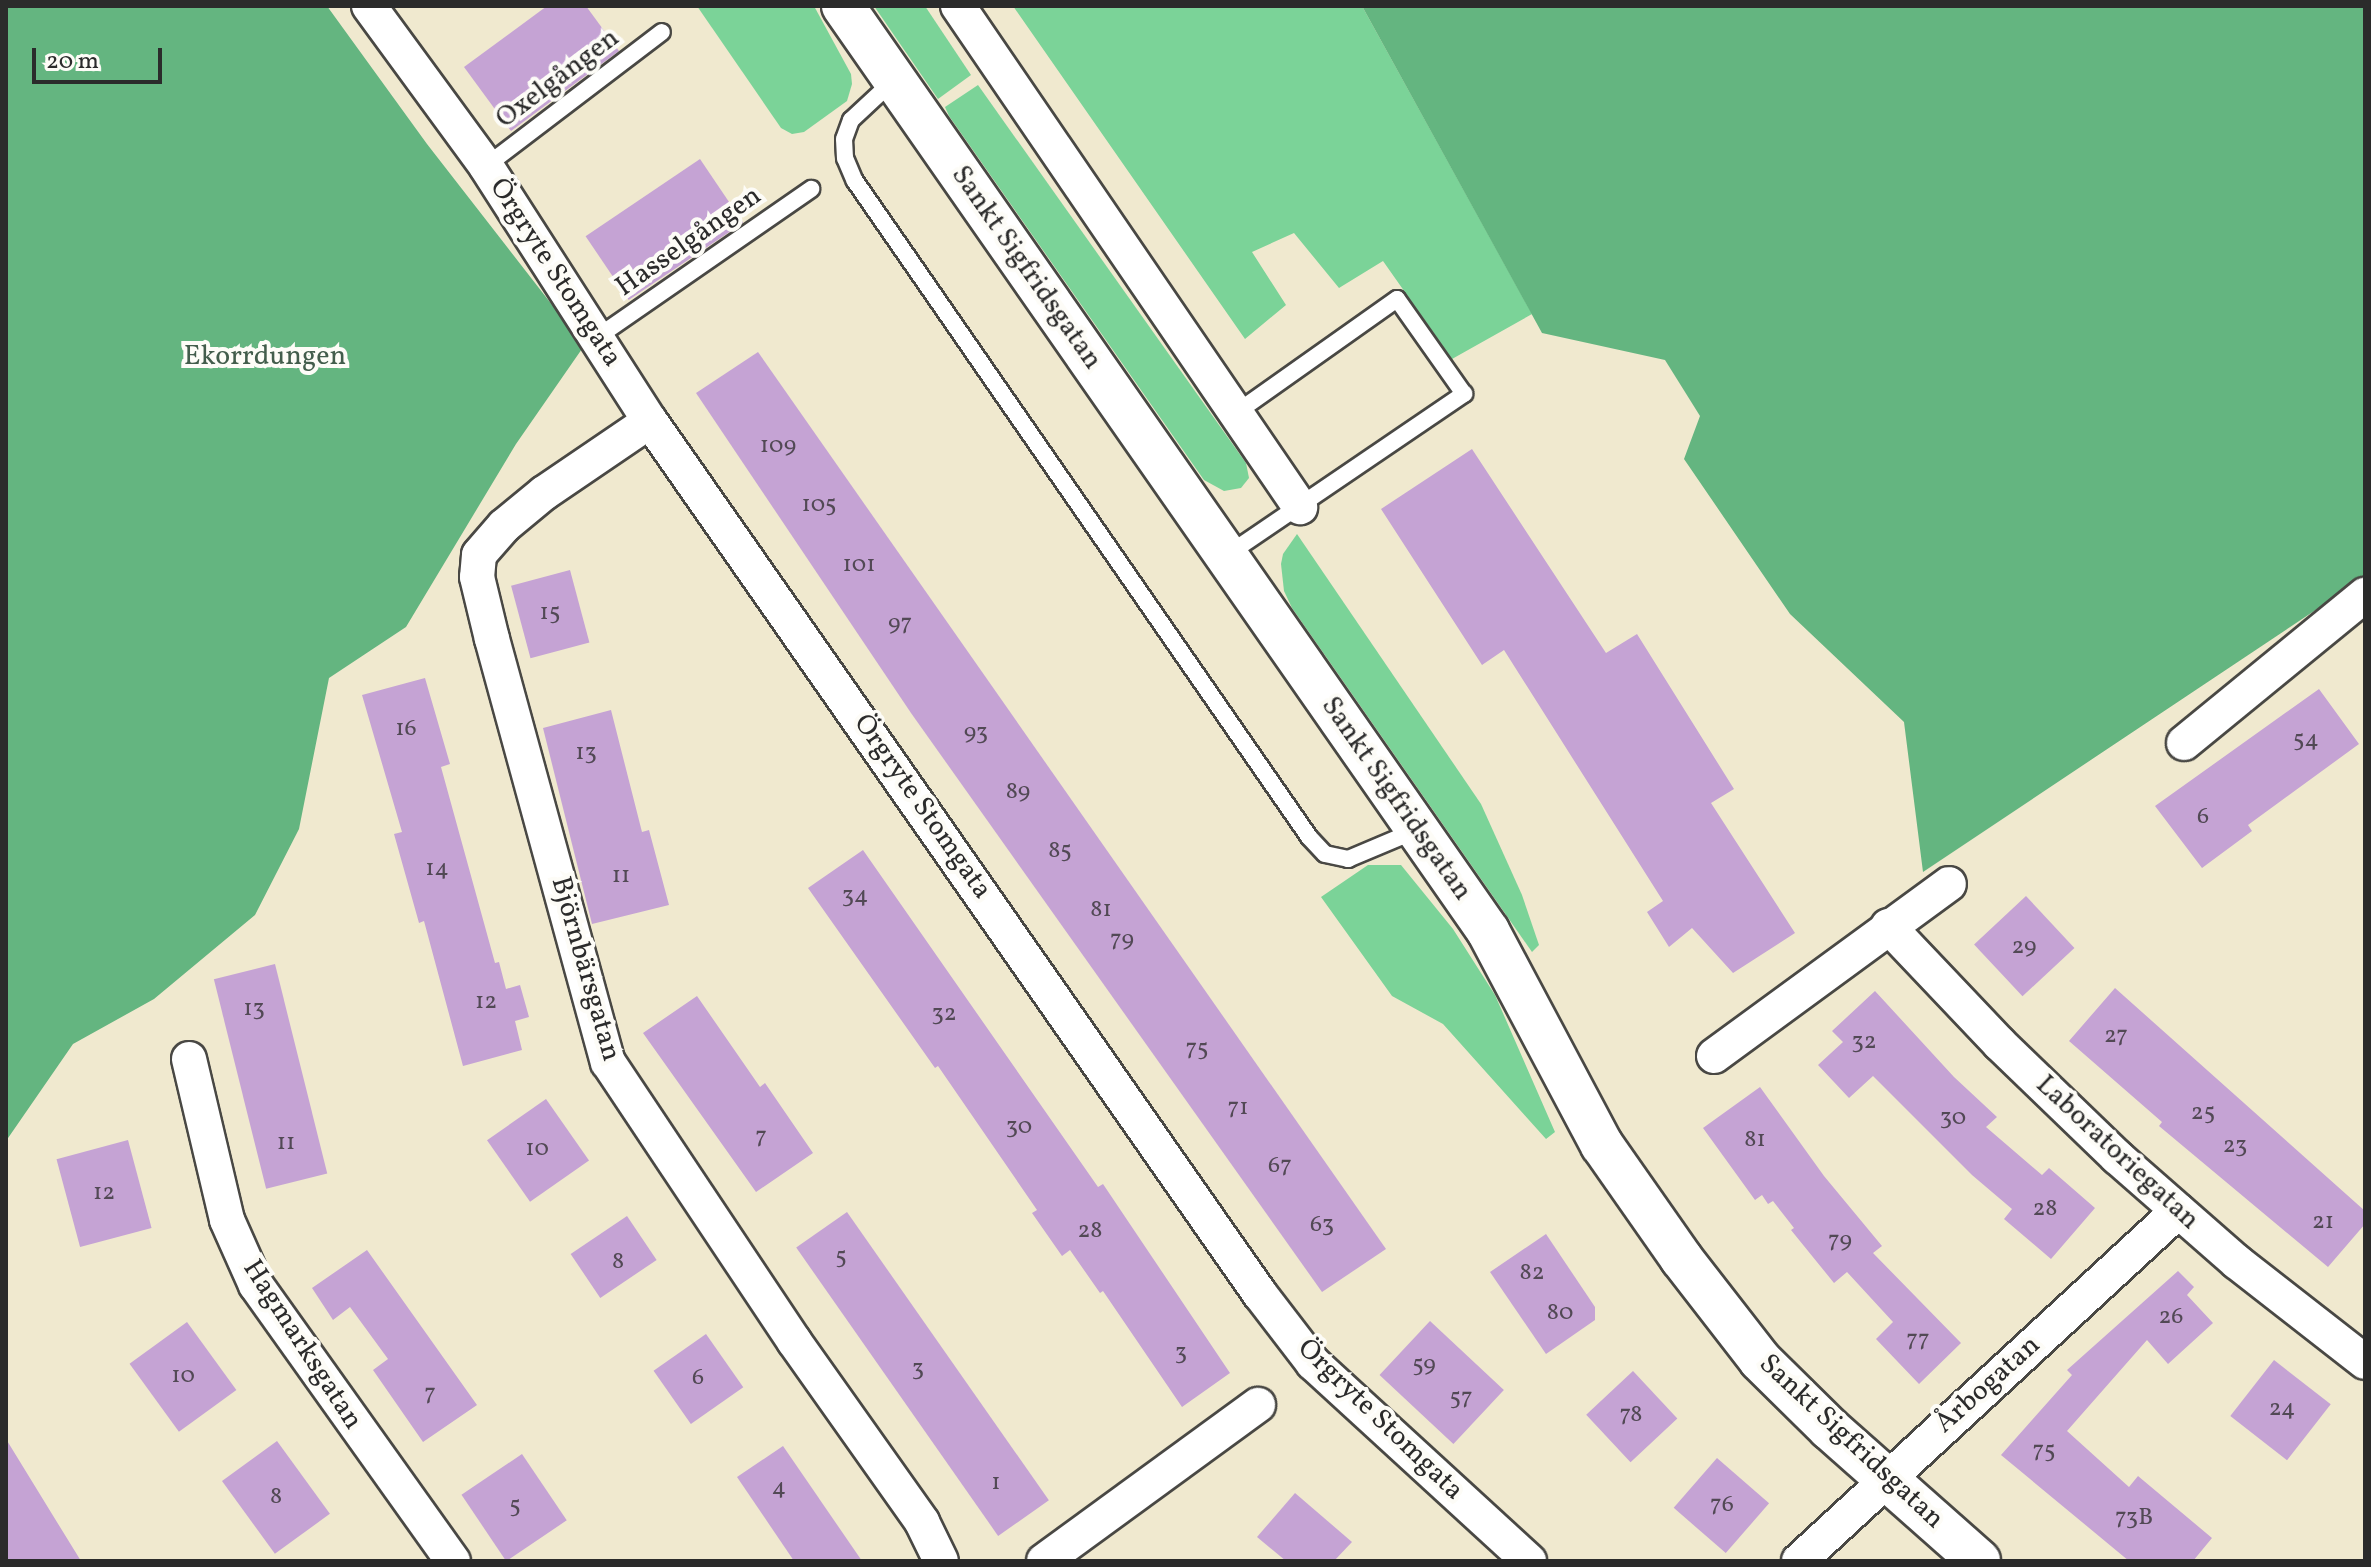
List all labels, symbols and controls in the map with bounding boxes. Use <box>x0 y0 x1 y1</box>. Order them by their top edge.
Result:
street label: Oxelgången <box>490 22 626 136</box>
scale bar <box>36 32 166 82</box>
text: 20 m <box>46 45 99 79</box>
street label: Sankt Sigfridsgatan <box>943 160 1109 376</box>
street label: Örgryte Stomgata <box>482 172 628 374</box>
street label: Hasselgången <box>610 180 768 304</box>
park label: Ekorrdungen <box>184 340 346 374</box>
house number: 109 <box>760 433 796 461</box>
house number: 105 <box>801 492 837 520</box>
house number: 101 <box>842 552 876 580</box>
house number: 15 <box>540 600 560 628</box>
house number: 97 <box>888 611 912 639</box>
street label: Sankt Sigfridsgatan <box>1313 691 1479 907</box>
street label: Örgryte Stomgata <box>846 708 998 906</box>
house number: 16 <box>395 716 417 744</box>
house number: 93 <box>964 720 988 748</box>
house number: 54 <box>2293 727 2319 755</box>
house number: 13 <box>575 740 597 768</box>
house number: 89 <box>1006 779 1030 807</box>
house number: 6 <box>2197 804 2209 832</box>
house number: 85 <box>1048 838 1072 866</box>
house number: 14 <box>425 856 449 884</box>
house number: 11 <box>612 863 630 891</box>
street label: Björnbärsgatan <box>543 873 627 1065</box>
house number: 34 <box>842 883 868 911</box>
house number: 81 <box>1090 897 1112 925</box>
house number: 79 <box>1110 927 1134 955</box>
house number: 29 <box>2011 934 2037 962</box>
house number: 12 <box>475 989 497 1017</box>
house number: 13 <box>243 996 265 1024</box>
house number: 32 <box>931 1001 957 1029</box>
house number: 27 <box>2104 1023 2128 1051</box>
house number: 32 <box>1851 1029 1877 1057</box>
house number: 75 <box>1185 1036 1209 1064</box>
street label: Laboratoriegatan <box>2028 1069 2206 1237</box>
house number: 71 <box>1228 1095 1248 1123</box>
house number: 25 <box>2191 1100 2215 1128</box>
house number: 30 <box>1940 1105 1966 1133</box>
house number: 30 <box>1006 1114 1032 1142</box>
house number: 7 <box>755 1124 767 1152</box>
house number: 81 <box>1744 1127 1766 1155</box>
house number: 11 <box>277 1130 295 1158</box>
house number: 23 <box>2223 1133 2247 1161</box>
house number: 10 <box>525 1136 549 1164</box>
house number: 67 <box>1268 1153 1292 1181</box>
house number: 12 <box>93 1180 115 1208</box>
house number: 28 <box>2032 1196 2058 1224</box>
house number: 21 <box>2312 1209 2334 1237</box>
house number: 63 <box>1310 1212 1334 1240</box>
house number: 28 <box>1077 1218 1103 1246</box>
house number: 79 <box>1828 1228 1852 1256</box>
house number: 5 <box>835 1244 847 1272</box>
house number: 8 <box>612 1249 624 1277</box>
street label: Hagmarksgatan <box>235 1254 369 1436</box>
house number: 82 <box>1519 1260 1545 1288</box>
house number: 80 <box>1547 1300 1573 1328</box>
house number: 26 <box>2158 1304 2184 1332</box>
house number: 77 <box>1906 1327 1930 1355</box>
street label: Årbogatan <box>1928 1329 2048 1441</box>
street label: Örgryte Stomgata <box>1290 1332 1470 1508</box>
house number: 3 <box>1175 1340 1187 1368</box>
street label: Sankt Sigfridsgatan <box>1751 1348 1951 1536</box>
house number: 59 <box>1412 1352 1436 1380</box>
house number: 3 <box>912 1356 924 1384</box>
house number: 10 <box>171 1363 195 1391</box>
house number: 6 <box>692 1365 704 1393</box>
house number: 7 <box>424 1381 436 1409</box>
house number: 57 <box>1449 1385 1473 1413</box>
house number: 24 <box>2269 1396 2295 1424</box>
house number: 78 <box>1619 1402 1643 1430</box>
house number: 75 <box>2032 1438 2056 1466</box>
house number: 1 <box>991 1470 1001 1498</box>
house number: 4 <box>772 1475 786 1503</box>
house number: 8 <box>270 1484 282 1512</box>
house number: 76 <box>1710 1492 1734 1520</box>
house number: 5 <box>509 1493 521 1521</box>
house number: 73B <box>2115 1505 2153 1533</box>

